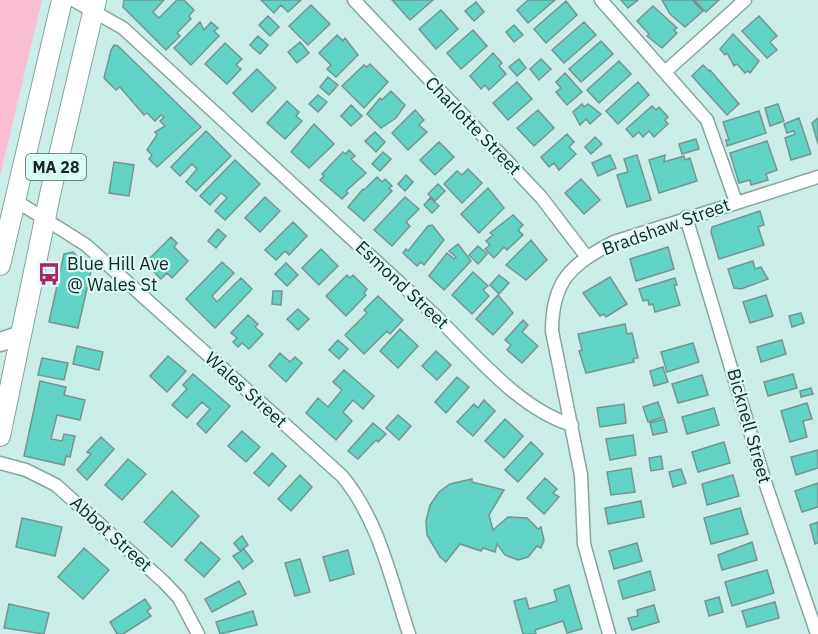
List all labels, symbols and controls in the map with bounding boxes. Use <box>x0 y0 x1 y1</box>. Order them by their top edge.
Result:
street label: Charlotte Street <box>420 71 526 180</box>
road number: MA 28 <box>26 154 86 180</box>
street label: Bradshaw Street <box>599 193 733 260</box>
street label: Esmond Street <box>351 236 454 334</box>
place label: Blue Hill Ave @ Wales St <box>67 252 169 296</box>
bus stop icon: Blue Hill Ave @ Wales St <box>36 261 62 287</box>
street label: Wales Street <box>201 347 292 433</box>
street label: Bicknell Street <box>722 366 777 486</box>
street label: Abbot Street <box>66 491 157 576</box>

